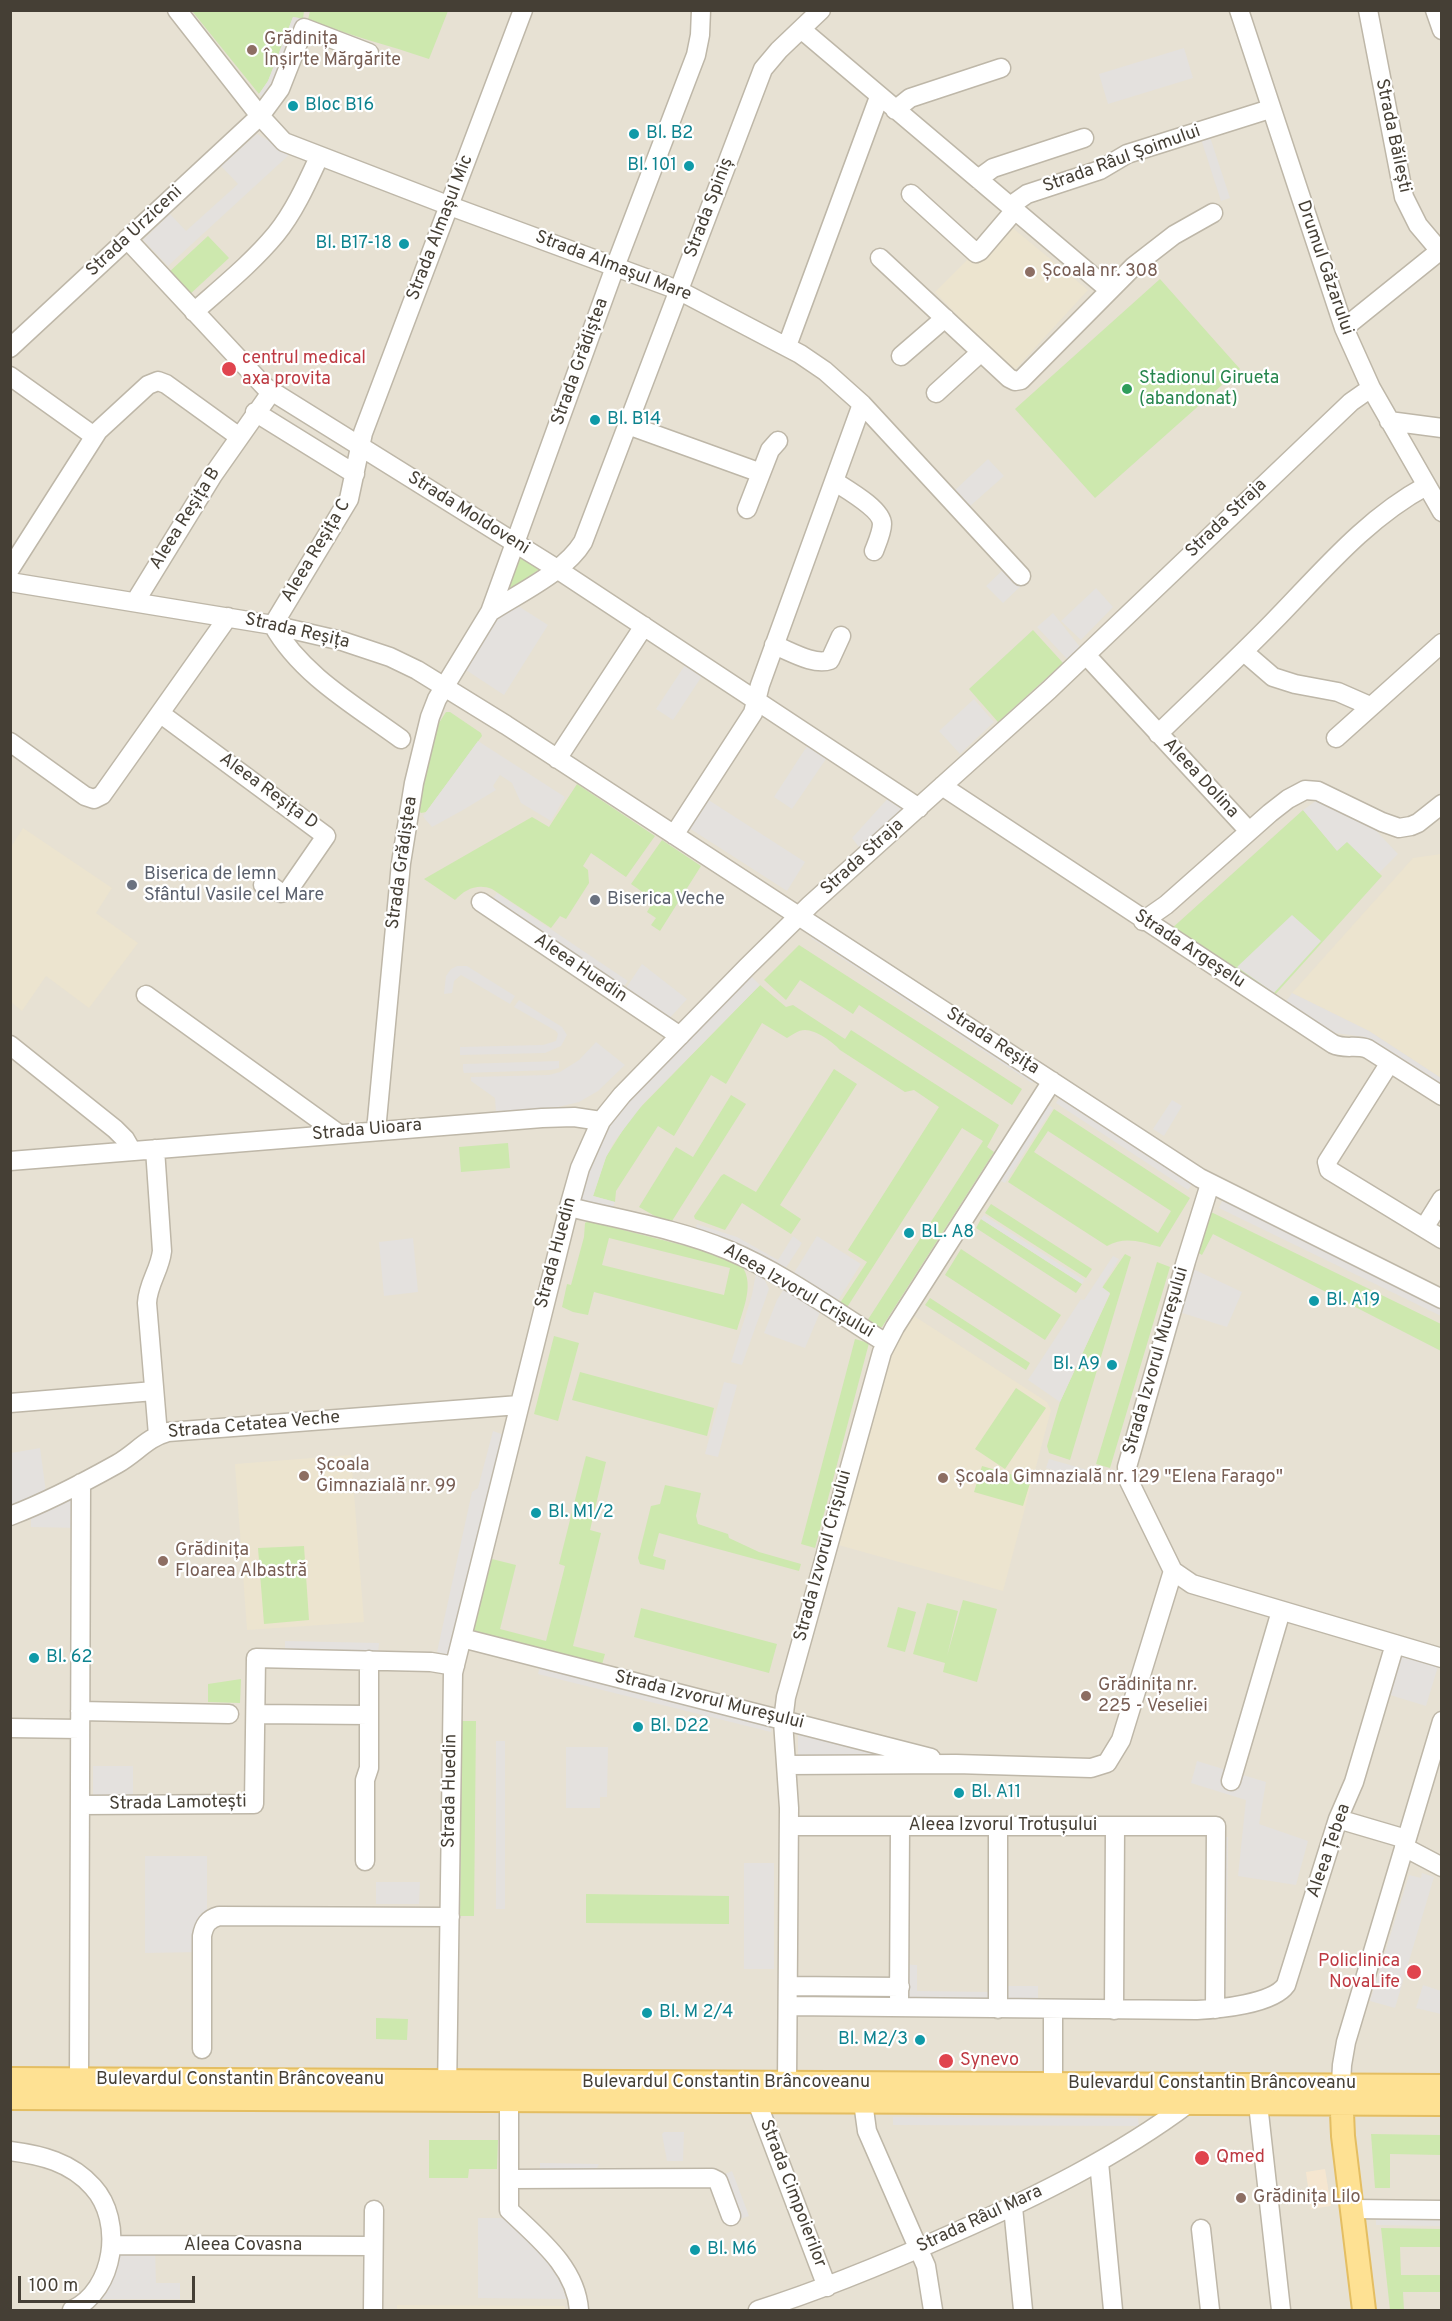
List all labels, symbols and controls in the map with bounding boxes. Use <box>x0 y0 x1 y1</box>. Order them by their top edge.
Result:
place label: Grădinița Înșir'te Mărgărite <box>264 29 401 72</box>
marker: Grădinița Înșir'te Mărgărite <box>245 43 259 57</box>
street label: Strada Băilești <box>1369 77 1415 195</box>
place label: Bloc B16 <box>305 95 374 117</box>
marker: Bloc B16 <box>286 99 300 113</box>
street label: Strada Râul Șoimului <box>1040 121 1204 199</box>
place label: Bl. B2 <box>646 123 693 145</box>
marker: Bl. B2 <box>627 127 641 141</box>
street label: Strada Almașul Mic <box>403 152 479 304</box>
place label: Bl. 101 <box>627 155 677 177</box>
street label: Strada Spiniș <box>681 155 739 261</box>
marker: Bl. 101 <box>682 159 696 173</box>
street label: Strada Urziceni <box>82 182 188 282</box>
street label: Drumul Găzarului <box>1291 198 1357 338</box>
street label: Strada Almașul Mare <box>532 227 694 307</box>
place label: Bl. B17-18 <box>315 233 392 255</box>
marker: Bl. B17-18 <box>397 237 411 251</box>
place label: Școala nr. 308 <box>1042 261 1158 283</box>
marker: Școala nr. 308 <box>1023 265 1037 279</box>
street label: Strada Grădiștea <box>548 295 614 429</box>
place label: centrul medical axa provita <box>242 348 366 391</box>
marker: centrul medical axa provita <box>220 360 238 378</box>
place label: Stadionul Girueta (abandonat) <box>1139 368 1279 410</box>
marker: Stadionul Girueta (abandonat) <box>1120 382 1134 396</box>
place label: Bl. B14 <box>607 409 661 431</box>
marker: Bl. B14 <box>588 413 602 427</box>
street label: Aleea Reșița B <box>146 464 226 574</box>
street label: Strada Moldoveni <box>403 468 533 560</box>
street label: Strada Straja <box>1182 475 1272 563</box>
street label: Aleea Reșița C <box>278 496 356 606</box>
street label: Strada Reșița <box>242 609 352 655</box>
street label: Aleea Dolina <box>1158 735 1242 823</box>
street label: Aleea Reșița D <box>214 749 322 835</box>
street label: Strada Grădiștea <box>383 795 423 931</box>
street label: Strada Straja <box>817 815 909 901</box>
place label: Biserica de lemn Sfântul Vasile cel Mare <box>144 864 324 906</box>
marker: Biserica de lemn Sfântul Vasile cel Mare <box>125 878 139 892</box>
place label: Biserica Veche <box>607 889 725 911</box>
marker: Biserica Veche <box>588 893 602 907</box>
street label: Strada Argeșelu <box>1129 906 1249 994</box>
street label: Aleea Huedin <box>529 930 631 1008</box>
street label: Strada Reșița <box>941 1004 1043 1080</box>
street label: Strada Uioara <box>311 1115 423 1147</box>
street label: Strada Huedin <box>532 1195 582 1311</box>
place label: BL. A8 <box>921 1222 974 1244</box>
marker: BL. A8 <box>902 1226 916 1240</box>
street label: Aleea Izvorul Crișului <box>719 1240 877 1344</box>
street label: Strada Izvorul Mureșului <box>1120 1265 1194 1457</box>
place label: Bl. A19 <box>1326 1290 1380 1312</box>
marker: Bl. A19 <box>1307 1294 1321 1308</box>
place label: Bl. A9 <box>1053 1354 1100 1376</box>
marker: Bl. A9 <box>1105 1358 1119 1372</box>
street label: Strada Cetatea Veche <box>167 1408 341 1444</box>
place label: Școala Gimnazială nr. 99 <box>316 1455 456 1498</box>
place label: Școala Gimnazială nr. 129 "Elena Farago" <box>955 1467 1283 1489</box>
street label: Strada Izvorul Crișului <box>791 1468 857 1644</box>
marker: Școala Gimnazială nr. 99 <box>297 1469 311 1483</box>
marker: Școala Gimnazială nr. 129 "Elena Farago" <box>936 1471 950 1485</box>
place label: Bl. M1/2 <box>548 1502 614 1524</box>
marker: Bl. M1/2 <box>529 1506 543 1520</box>
place label: Grădinița Floarea Albastră <box>175 1540 307 1582</box>
marker: Grădinița Floarea Albastră <box>156 1554 170 1568</box>
place label: Bl. 62 <box>46 1647 93 1669</box>
marker: Bl. 62 <box>27 1651 41 1665</box>
street label: Strada Izvorul Mureșului <box>612 1667 806 1735</box>
place label: Grădinița nr. 225 - Veseliei <box>1098 1675 1208 1718</box>
marker: Grădinița nr. 225 - Veseliei <box>1079 1689 1093 1703</box>
place label: Bl. D22 <box>650 1716 709 1738</box>
marker: Bl. D22 <box>631 1720 645 1734</box>
street label: Strada Huedin <box>439 1734 463 1848</box>
place label: Bl. A11 <box>971 1782 1021 1804</box>
marker: Bl. A11 <box>952 1786 966 1800</box>
street label: Strada Lamotești <box>109 1792 247 1816</box>
street label: Aleea Țebea <box>1304 1801 1356 1901</box>
street label: Aleea Izvorul Trotușului <box>909 1815 1097 1837</box>
place label: Policlinica NovaLife <box>1318 1951 1400 1994</box>
marker: Policlinica NovaLife <box>1405 1963 1423 1981</box>
place label: Bl. M 2/4 <box>659 2002 734 2024</box>
marker: Bl. M 2/4 <box>640 2006 654 2020</box>
place label: Bl. M2/3 <box>838 2029 908 2051</box>
marker: Bl. M2/3 <box>913 2033 927 2047</box>
place label: Synevo <box>960 2050 1019 2072</box>
marker: Synevo <box>937 2052 955 2070</box>
street label: Bulevardul Constantin Brâncoveanu <box>96 2069 384 2091</box>
street label: Bulevardul Constantin Brâncoveanu <box>582 2072 870 2094</box>
street label: Bulevardul Constantin Brâncoveanu <box>1068 2073 1356 2095</box>
street label: Strada Cimpoierilor <box>754 2117 830 2271</box>
place label: Qmed <box>1216 2147 1265 2169</box>
marker: Qmed <box>1193 2149 1211 2167</box>
street label: Strada Râul Mara <box>914 2181 1046 2259</box>
place label: Grădinița Lilo <box>1253 2187 1361 2209</box>
marker: Grădinița Lilo <box>1234 2191 1248 2205</box>
street label: Aleea Covasna <box>184 2235 302 2257</box>
place label: Bl. M6 <box>707 2239 757 2261</box>
marker: Bl. M6 <box>688 2243 702 2257</box>
scale bar <box>21 2264 198 2302</box>
text: 100 m <box>29 2275 78 2298</box>

